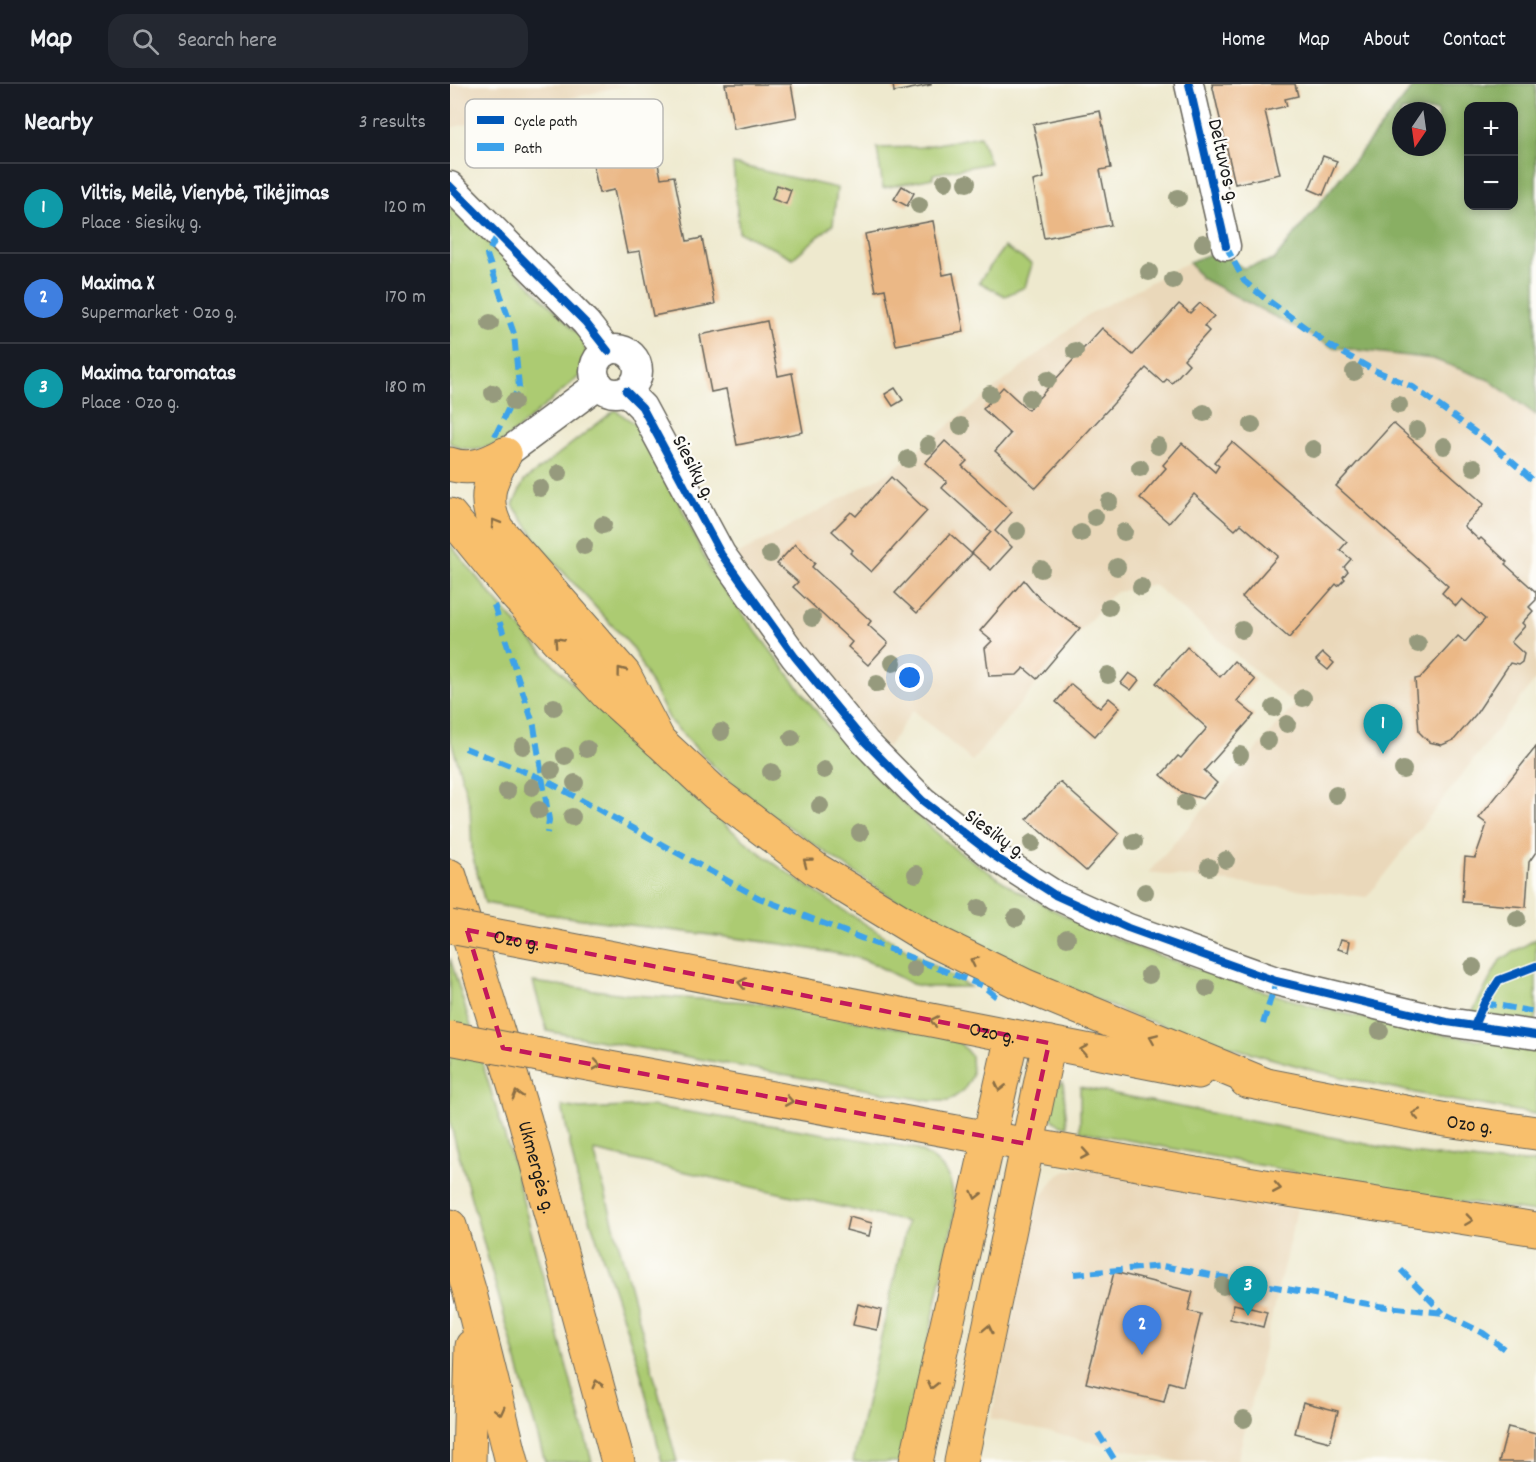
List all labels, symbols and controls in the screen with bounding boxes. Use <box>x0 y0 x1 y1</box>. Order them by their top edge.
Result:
search box <box>108 14 528 68</box>
text: Map <box>30 21 72 61</box>
icon: search <box>129 25 162 58</box>
text: Search here <box>177 26 277 57</box>
text: Home <box>1221 26 1265 56</box>
text: Map <box>1298 26 1330 56</box>
text: About <box>1363 26 1410 56</box>
text: Contact <box>1443 26 1506 56</box>
legend <box>465 99 663 168</box>
north arrow <box>1392 102 1446 156</box>
map controls <box>1464 102 1518 210</box>
button: + <box>1464 102 1518 156</box>
text: Nearby <box>24 105 92 142</box>
text: 3 results <box>359 109 426 137</box>
text: Cycle path <box>514 111 577 134</box>
street label: Deltuvos g. <box>1198 116 1246 207</box>
text: Path <box>514 138 542 161</box>
button: − <box>1464 156 1518 210</box>
text: Viltis, Meilė, Vienybė, Tikėjimas <box>81 179 329 210</box>
text: 1 <box>41 194 46 222</box>
text: 120 m <box>384 194 426 222</box>
text: Place · Siesikų g. <box>81 210 202 238</box>
text: Maxima X <box>81 269 155 300</box>
text: 2 <box>39 284 48 312</box>
text: 170 m <box>385 284 426 312</box>
text: Supermarket · Ozo g. <box>81 300 237 328</box>
text: Maxima taromatas <box>81 359 236 390</box>
text: 3 <box>39 374 48 402</box>
text: 180 m <box>384 374 426 402</box>
text: Place · Ozo g. <box>81 390 179 418</box>
street label: Siesikų g. <box>663 430 722 506</box>
one-way arrow <box>490 519 502 529</box>
one-way arrow <box>554 637 565 648</box>
your location <box>895 663 924 692</box>
one-way arrow <box>617 667 628 678</box>
pin: 1 <box>1364 704 1402 754</box>
street label: Siesikų g. <box>957 803 1031 868</box>
one-way arrow <box>802 858 813 869</box>
street label: Ozo g. <box>490 923 542 961</box>
one-way arrow <box>970 957 981 968</box>
one-way arrow <box>738 977 748 990</box>
one-way arrow <box>929 1015 939 1028</box>
street label: Ozo g. <box>966 1016 1018 1054</box>
one-way arrow <box>1149 1033 1160 1045</box>
one-way arrow <box>1080 1044 1090 1057</box>
one-way arrow <box>591 1058 601 1071</box>
one-way arrow <box>995 1082 1008 1092</box>
one-way arrow <box>512 1090 524 1101</box>
one-way arrow <box>783 1094 793 1107</box>
one-way arrow <box>1411 1108 1421 1121</box>
street label: Ozo g. <box>1444 1108 1495 1145</box>
street label: Ukmergės g. <box>508 1118 562 1218</box>
one-way arrow <box>1080 1148 1089 1160</box>
one-way arrow <box>1272 1181 1282 1194</box>
one-way arrow <box>970 1190 983 1200</box>
one-way arrow <box>1465 1213 1474 1225</box>
pin: 3 <box>1228 1266 1268 1316</box>
pin: 2 <box>1122 1306 1162 1355</box>
one-way arrow <box>981 1324 994 1334</box>
one-way arrow <box>592 1379 604 1390</box>
one-way arrow <box>927 1380 940 1390</box>
one-way arrow <box>492 1406 505 1416</box>

